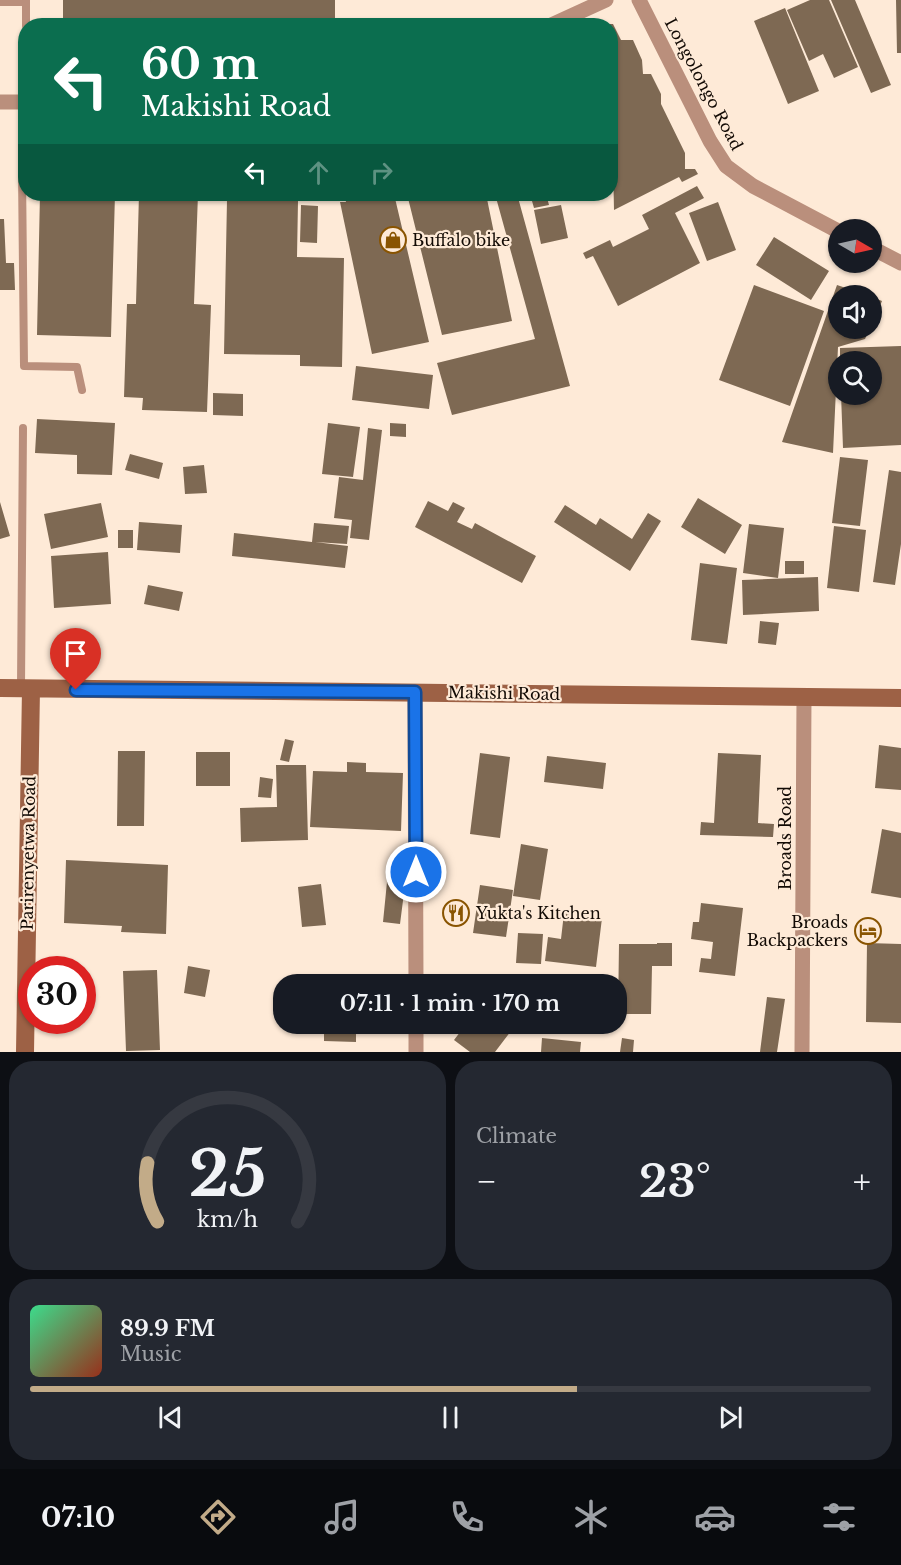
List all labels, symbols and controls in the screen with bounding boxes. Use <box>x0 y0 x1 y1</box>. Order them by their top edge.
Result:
street label: Longolongo Road <box>661 14 747 154</box>
text: 60 m <box>141 38 259 90</box>
icon: left <box>42 42 120 120</box>
text: Makishi Road <box>141 90 331 123</box>
icon: left <box>239 156 272 189</box>
icon: ahead <box>302 156 335 189</box>
icon: right <box>365 156 398 189</box>
north arrow <box>828 219 882 273</box>
map controls <box>828 219 882 405</box>
shop icon: Buffalo bike <box>378 225 408 255</box>
place label: Buffalo bike <box>412 230 510 250</box>
button: sound <box>828 285 882 339</box>
button: search <box>828 351 882 405</box>
pin <box>50 628 101 690</box>
icon: arrive <box>59 637 92 670</box>
street label: Makishi Road <box>448 682 561 704</box>
street label: Parirenyetwa Road <box>17 775 39 930</box>
street label: Broads Road <box>775 786 795 890</box>
position arrow <box>384 840 448 904</box>
restaurant icon: Yukta's Kitchen <box>441 898 471 928</box>
place label: Yukta's Kitchen <box>475 903 601 923</box>
place label: Broads Backpackers <box>747 912 848 950</box>
hotel icon: Broads Backpackers <box>853 916 883 946</box>
speed limit sign: 30 <box>18 956 96 1034</box>
text: 07:11 · 1 min · 170 m <box>340 990 560 1017</box>
text: Climate <box>476 1124 557 1148</box>
text: 25 <box>189 1135 266 1213</box>
text: 23° <box>639 1153 711 1209</box>
text: − <box>476 1161 497 1202</box>
text: + <box>853 1161 871 1202</box>
text: km/h <box>197 1207 258 1234</box>
text: 89.9 FM <box>120 1315 215 1342</box>
text: Music <box>120 1342 181 1366</box>
icon: previous <box>154 1401 187 1434</box>
icon: pause <box>434 1401 467 1434</box>
icon: next <box>714 1401 747 1434</box>
icon: directions <box>197 1496 239 1538</box>
icon: music <box>321 1496 363 1538</box>
icon: phone <box>446 1496 488 1538</box>
icon: climate <box>570 1496 612 1538</box>
icon: car <box>694 1496 736 1538</box>
icon: filters <box>818 1496 860 1538</box>
text: 07:10 <box>41 1501 115 1534</box>

